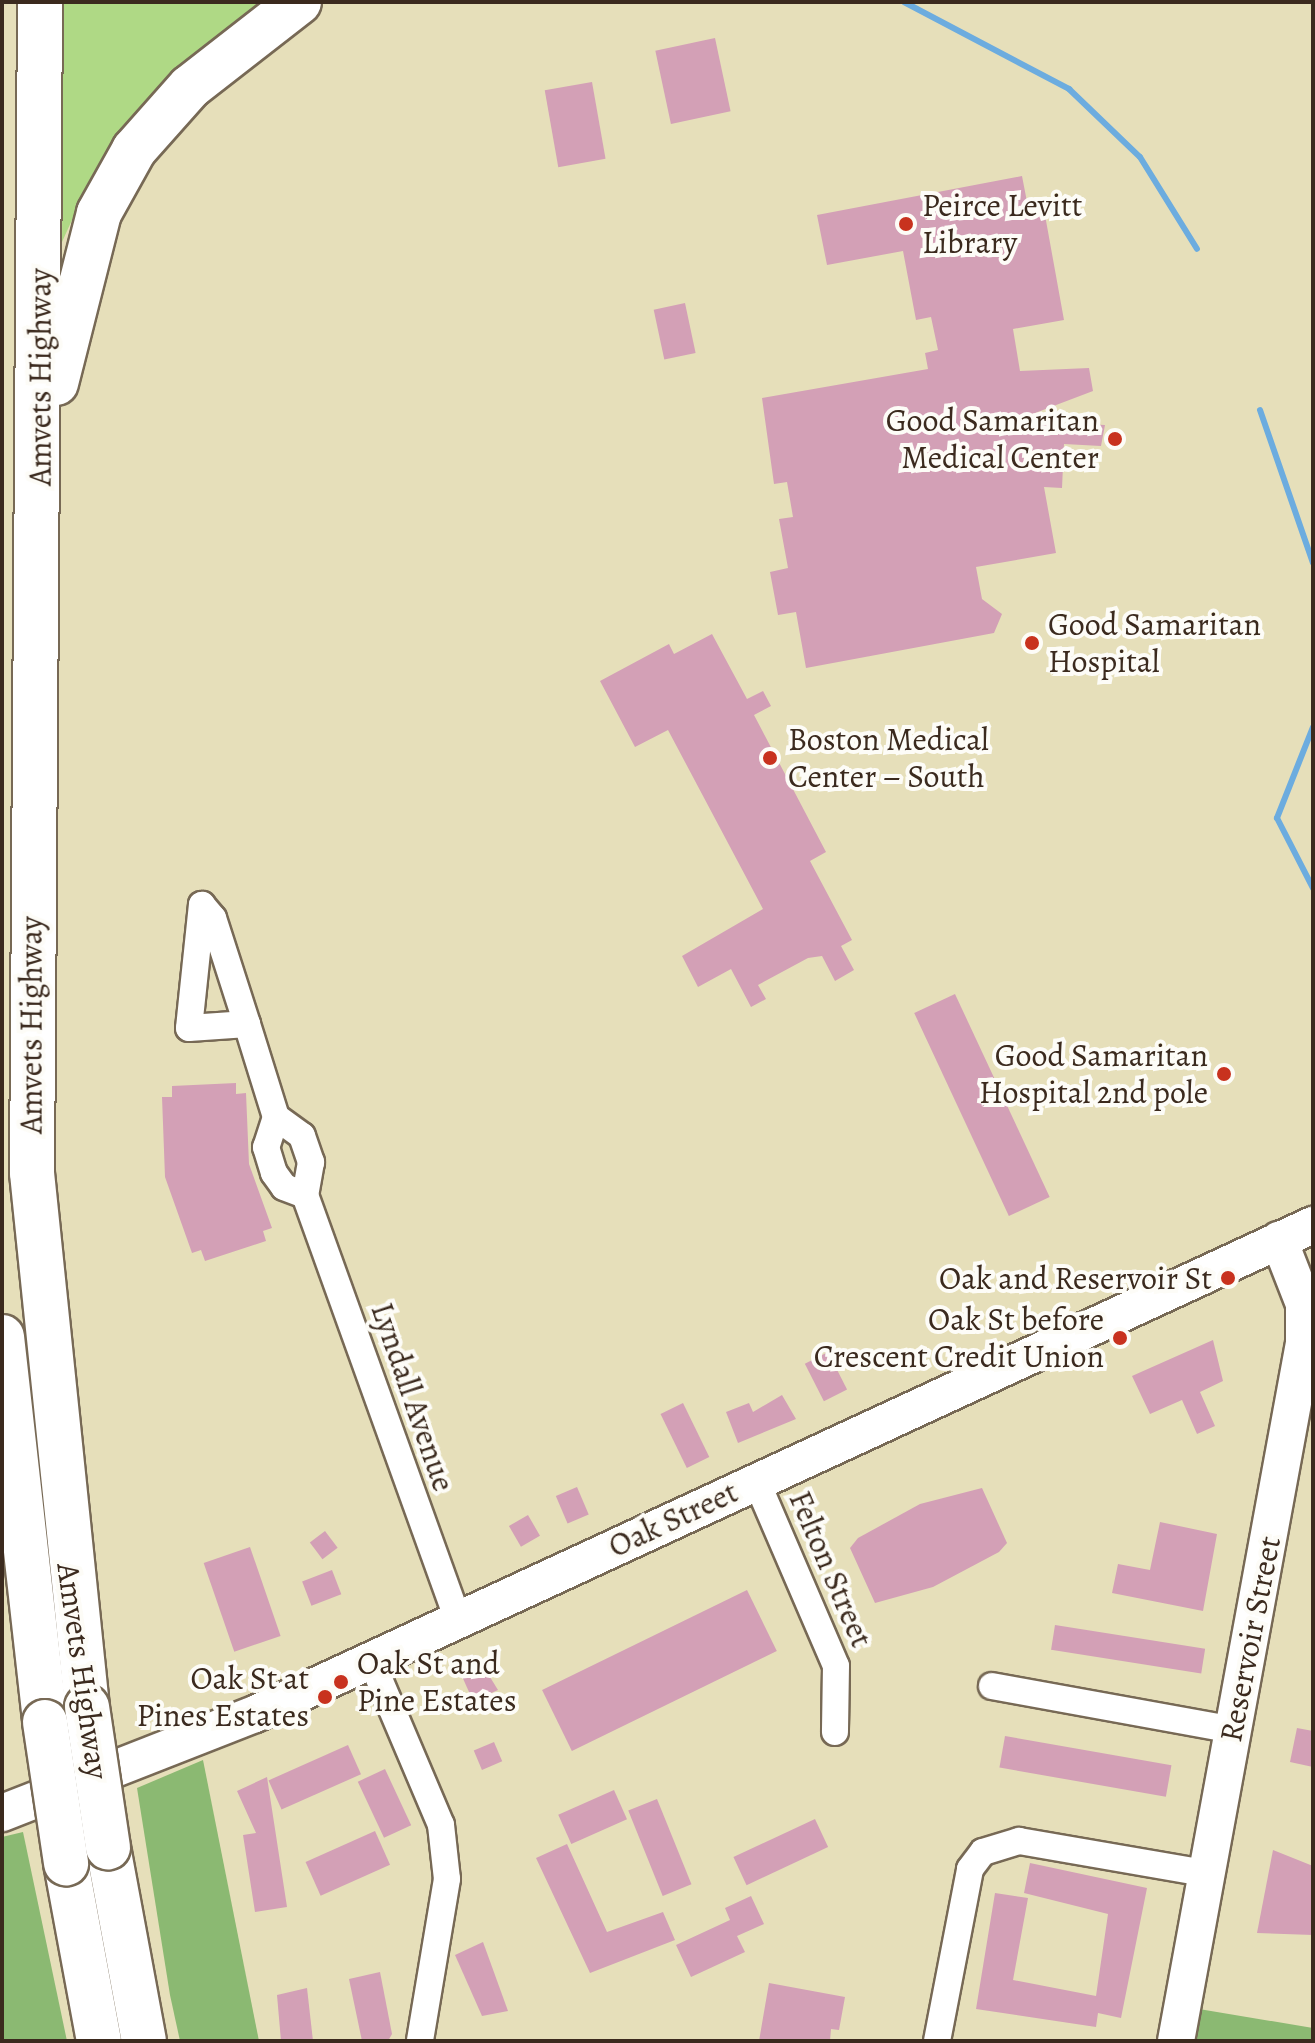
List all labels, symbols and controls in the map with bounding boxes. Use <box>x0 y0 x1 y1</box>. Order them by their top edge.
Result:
place label: Peirce Levitt Library <box>922 187 1082 262</box>
marker: Peirce Levitt Library <box>897 215 915 233</box>
street label: Amvets Highway <box>21 268 59 486</box>
place label: Good Samaritan Medical Center <box>886 402 1099 477</box>
marker: Good Samaritan Medical Center <box>1106 430 1124 448</box>
place label: Good Samaritan Hospital <box>1048 606 1261 681</box>
marker: Good Samaritan Hospital <box>1023 634 1041 652</box>
place label: Boston Medical Center – South <box>788 721 989 796</box>
marker: Boston Medical Center – South <box>759 747 781 769</box>
street label: Amvets Highway <box>12 916 50 1134</box>
place label: Good Samaritan Hospital 2nd pole <box>979 1037 1208 1112</box>
marker: Good Samaritan Hospital 2nd pole <box>1215 1065 1233 1083</box>
place label: Oak and Reservoir St <box>939 1259 1212 1297</box>
marker: Oak and Reservoir St <box>1219 1269 1237 1287</box>
street label: Lyndall Avenue <box>363 1298 463 1496</box>
place label: Oak St before Crescent Credit Union <box>814 1301 1104 1376</box>
marker: Oak St before Crescent Credit Union <box>1111 1329 1129 1347</box>
street label: Oak Street <box>602 1472 744 1566</box>
street label: Felton Street <box>781 1485 881 1653</box>
street label: Reservoir Street <box>1211 1533 1289 1745</box>
street label: Amvets Highway <box>49 1560 117 1782</box>
place label: Oak St and Pine Estates <box>357 1645 517 1720</box>
place label: Oak St at Pines Estates <box>137 1660 309 1735</box>
marker: Oak St and Pine Estates <box>332 1673 350 1691</box>
marker: Oak St at Pines Estates <box>316 1688 334 1706</box>

